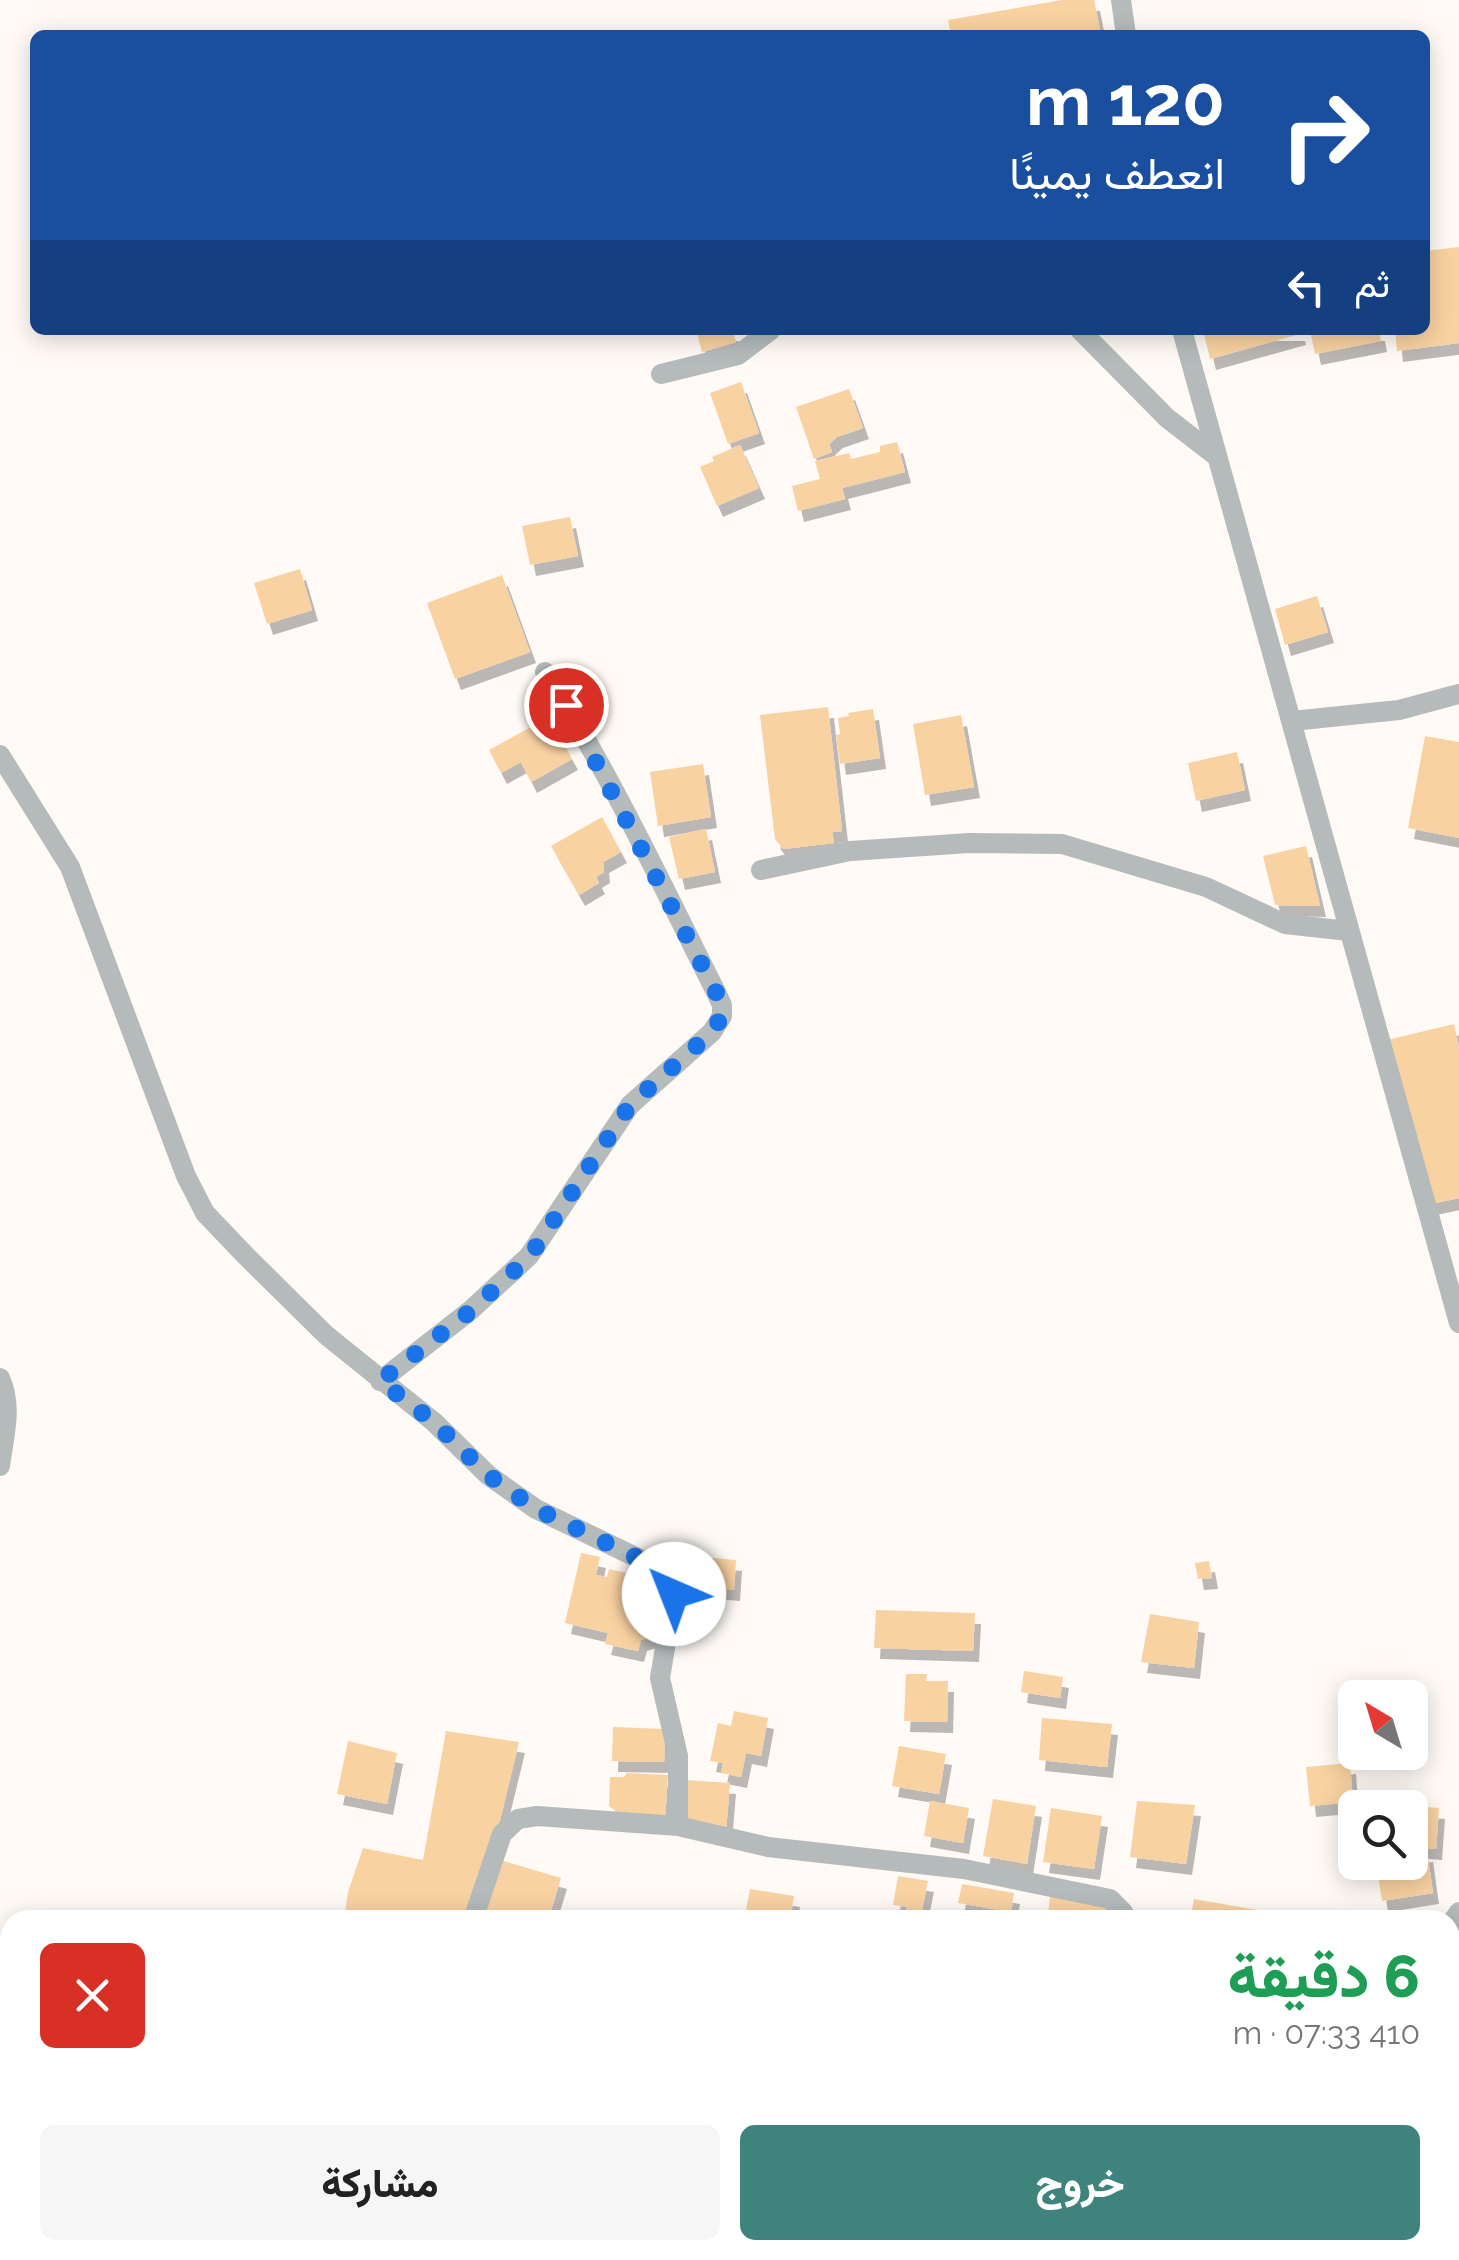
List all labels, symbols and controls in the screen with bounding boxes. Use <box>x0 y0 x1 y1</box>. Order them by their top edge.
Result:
text: 120 m <box>1026 59 1225 141</box>
icon: right <box>1260 70 1390 200</box>
text: انعطف يمينًا <box>1009 147 1225 200</box>
icon: left <box>1279 260 1334 315</box>
text: ثم <box>1354 261 1390 306</box>
pin <box>524 663 609 748</box>
icon: arrive <box>539 678 594 733</box>
position arrow <box>622 1542 726 1646</box>
north arrow <box>1338 1680 1428 1770</box>
map controls <box>1338 1680 1428 1880</box>
button: search <box>1338 1790 1428 1880</box>
text: 6 دقيقة <box>1227 1941 1420 2011</box>
button: close <box>40 1943 145 2048</box>
text: 410 m · 07:33 <box>1233 2014 1420 2051</box>
button: مشاركة <box>40 2125 720 2240</box>
button: خروج <box>740 2125 1420 2240</box>

